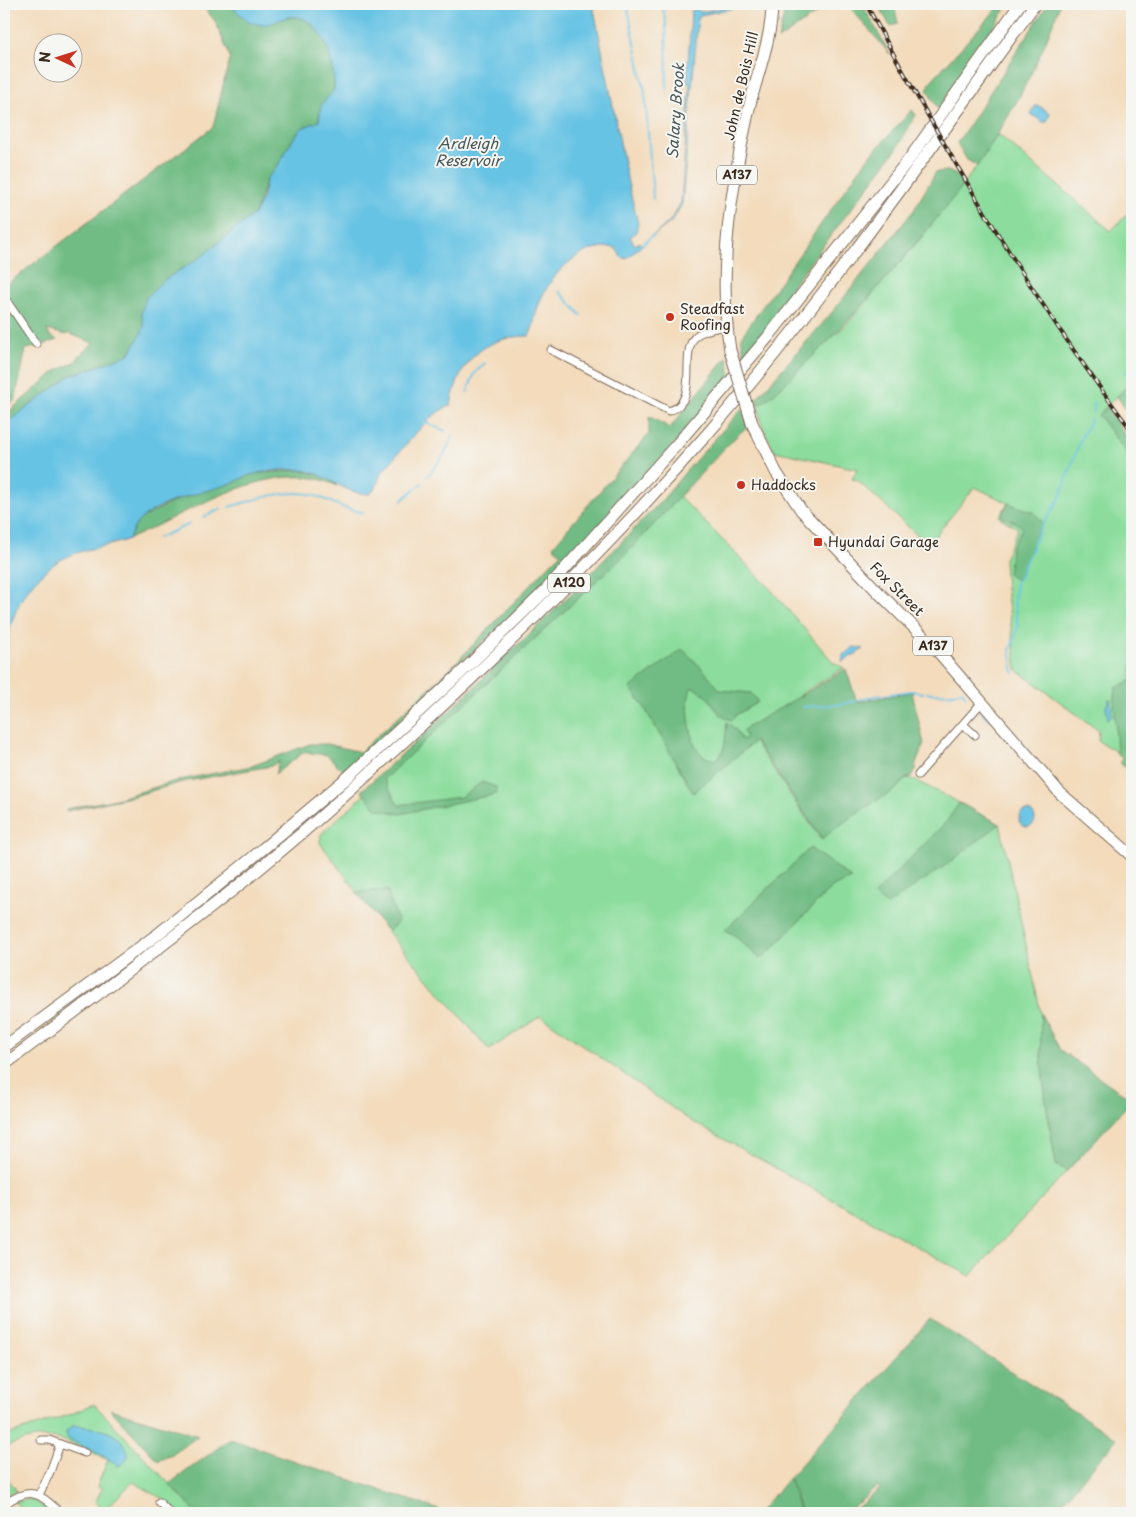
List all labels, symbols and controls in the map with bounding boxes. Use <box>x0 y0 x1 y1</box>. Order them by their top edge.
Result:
street label: John de Bois Hill <box>718 29 763 142</box>
north arrow <box>32 32 82 82</box>
text: N <box>34 51 55 63</box>
water label: Salary Brook <box>660 61 689 160</box>
water label: Ardleigh Reservoir <box>435 131 503 171</box>
road number: A137 <box>717 166 757 184</box>
place label: Steadfast Roofing <box>680 298 745 335</box>
marker: Steadfast Roofing <box>664 311 676 323</box>
place label: Haddocks <box>751 474 816 495</box>
marker: Haddocks <box>735 479 747 491</box>
place label: Hyundai Garage <box>828 531 939 552</box>
marker: Hyundai Garage <box>812 536 824 548</box>
street label: Fox Street <box>865 557 929 621</box>
road number: A120 <box>548 574 590 592</box>
road number: A137 <box>913 636 953 656</box>

